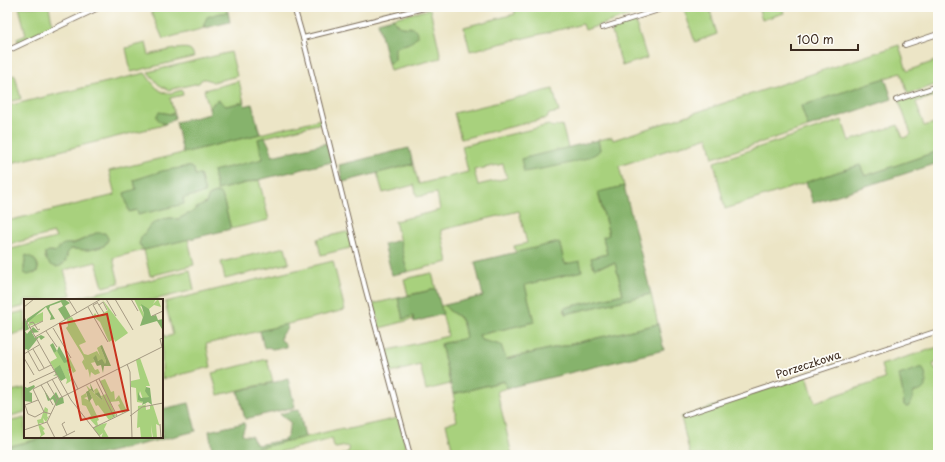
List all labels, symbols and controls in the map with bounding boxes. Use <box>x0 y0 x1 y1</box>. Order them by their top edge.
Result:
scale bar <box>791 26 858 52</box>
text: 100 m <box>797 30 834 48</box>
inset map <box>24 299 163 438</box>
street label: Porzeczkowa <box>773 345 843 383</box>

